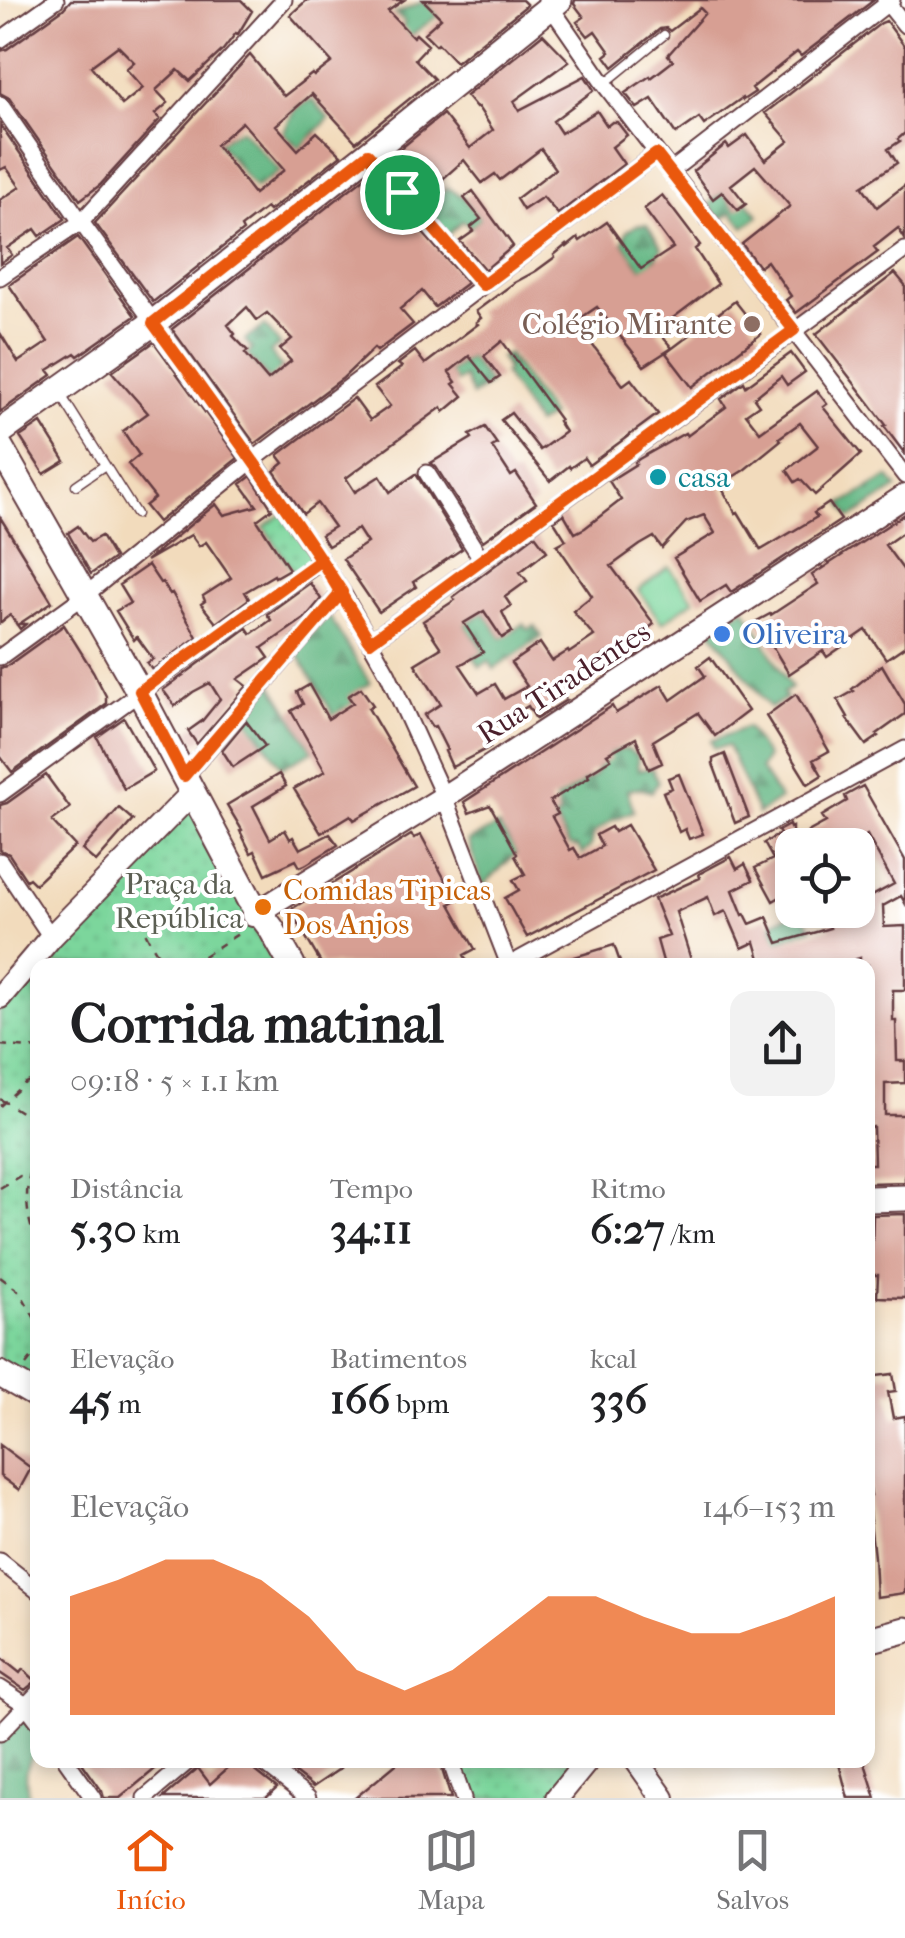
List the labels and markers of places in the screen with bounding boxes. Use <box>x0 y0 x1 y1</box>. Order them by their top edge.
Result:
pin <box>360 150 445 235</box>
place label: Colégio Mirante <box>522 307 732 342</box>
marker: Colégio Mirante <box>741 313 763 335</box>
place label: casa <box>678 460 731 495</box>
marker: casa <box>647 466 669 488</box>
place label: Oliveira <box>742 617 848 652</box>
marker: Oliveira <box>711 623 733 645</box>
place label: Comidas Tipicas Dos Anjos <box>283 873 491 942</box>
marker: Comidas Tipicas Dos Anjos <box>252 896 274 918</box>

